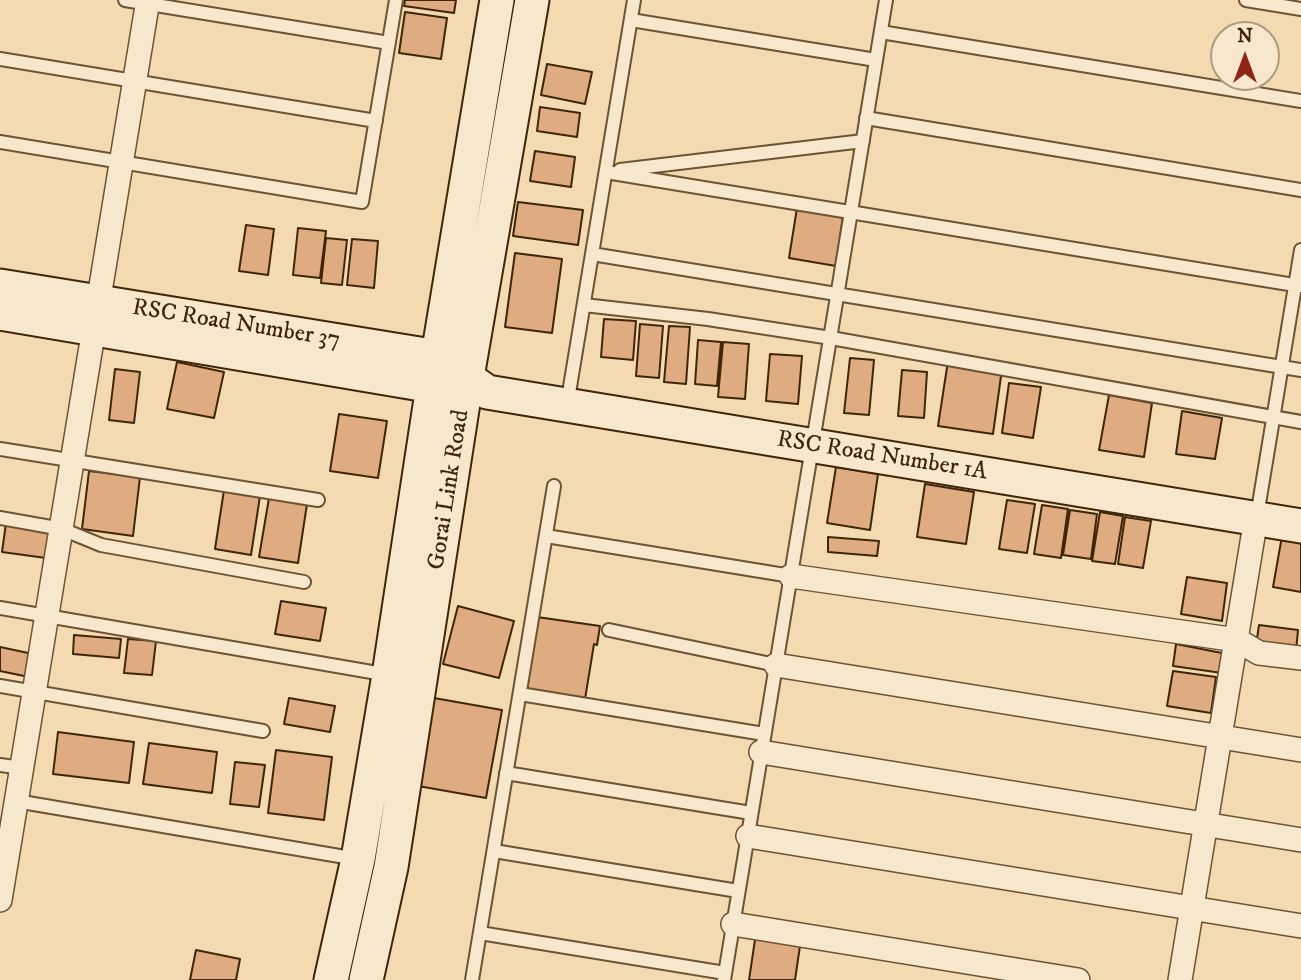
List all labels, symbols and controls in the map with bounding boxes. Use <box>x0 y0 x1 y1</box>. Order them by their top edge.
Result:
north arrow <box>1210 21 1280 91</box>
text: N <box>1237 25 1253 48</box>
street label: RSC Road Number 37 <box>130 294 342 356</box>
street label: Gorai Link Road <box>423 408 477 572</box>
street label: RSC Road Number 1A <box>775 426 989 488</box>

